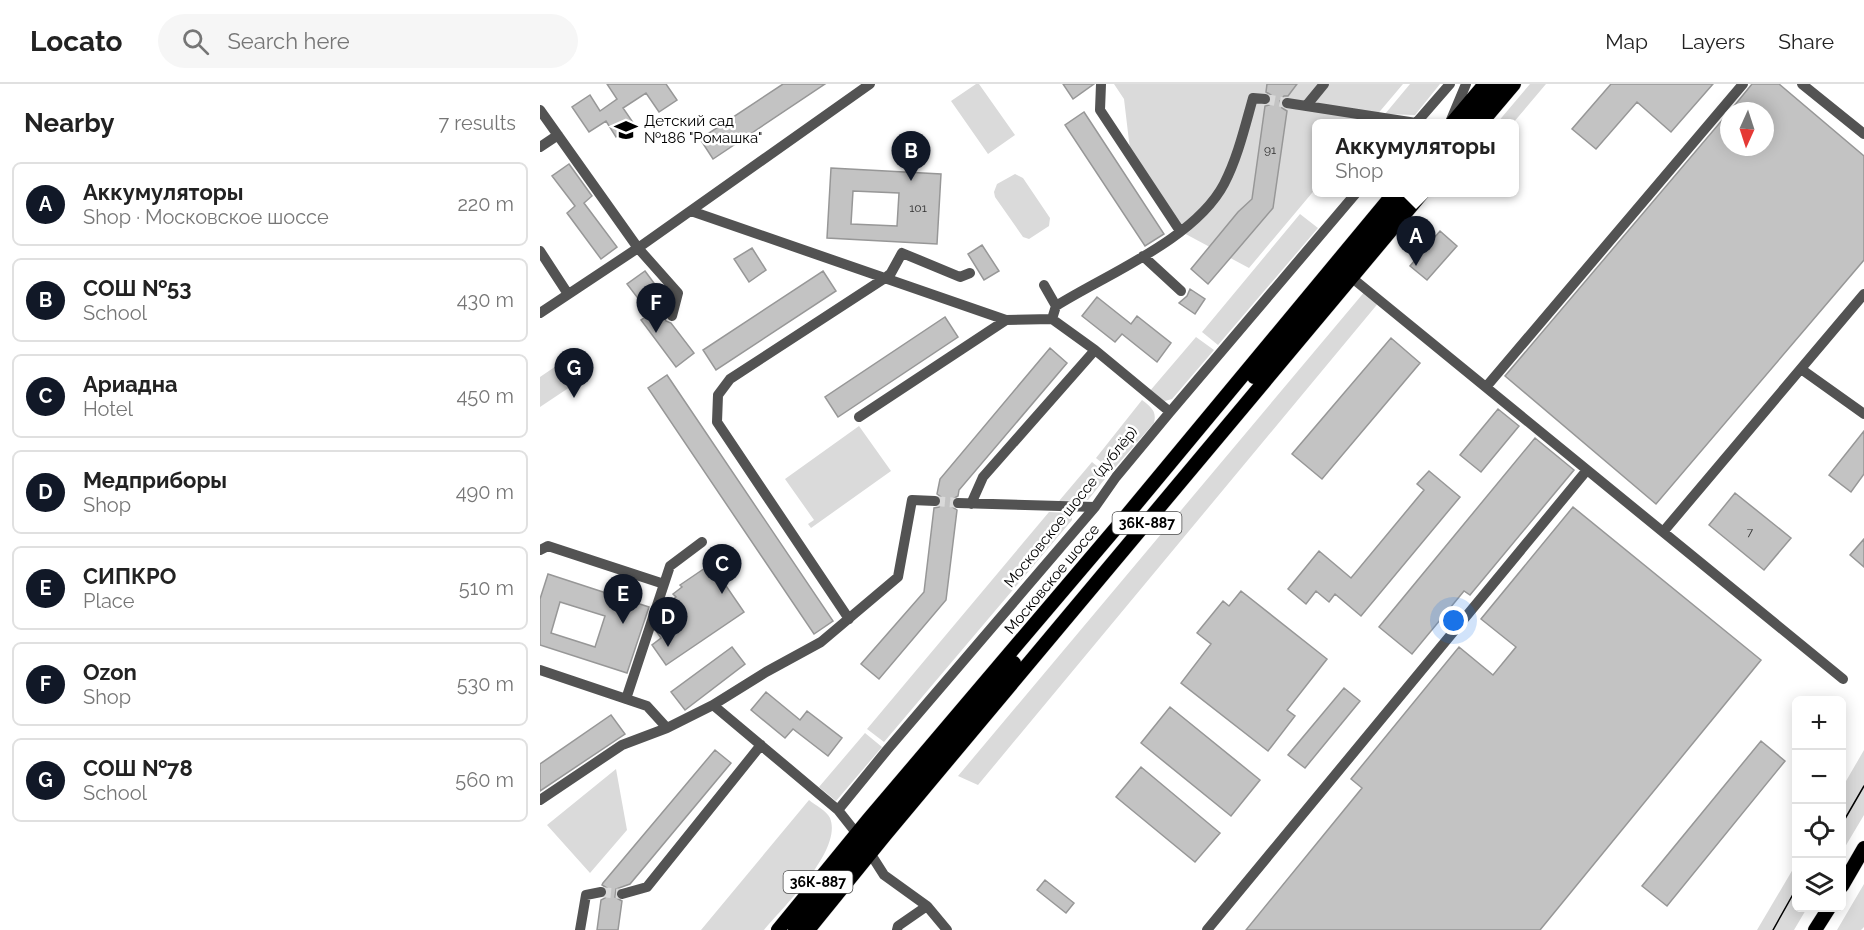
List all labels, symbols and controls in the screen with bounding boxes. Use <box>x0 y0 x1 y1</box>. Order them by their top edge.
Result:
search box <box>158 14 578 68</box>
text: Locato <box>30 25 122 58</box>
icon: search <box>179 25 212 58</box>
text: Search here <box>227 28 350 54</box>
text: Map <box>1605 29 1648 54</box>
text: Layers <box>1681 29 1745 54</box>
text: Share <box>1778 29 1834 54</box>
north arrow <box>1720 102 1774 156</box>
text: Nearby <box>24 108 114 138</box>
text: 7 results <box>438 111 516 135</box>
place label: Детский сад №186 "Ромашка" <box>644 112 762 147</box>
school or university icon: Детский сад №186 "Ромашка" <box>613 117 639 143</box>
popup <box>1312 119 1519 197</box>
pin: B <box>892 132 931 181</box>
text: Аккумуляторы <box>1335 133 1496 159</box>
house number: 91 <box>1264 143 1276 157</box>
text: Shop <box>1335 159 1383 183</box>
text: Аккумуляторы <box>83 179 243 205</box>
text: A <box>39 192 52 216</box>
text: 220 m <box>457 192 514 216</box>
house number: 101 <box>909 201 927 215</box>
text: Shop · Московское шоссе <box>83 205 329 229</box>
pin: A <box>1396 216 1436 266</box>
text: СОШ №53 <box>83 275 192 301</box>
pin: F <box>636 284 676 333</box>
text: B <box>39 288 52 312</box>
text: 430 m <box>457 288 514 312</box>
text: School <box>83 301 147 325</box>
pin: G <box>555 348 594 398</box>
text: Ариадна <box>83 371 178 397</box>
text: C <box>39 384 52 408</box>
text: 450 m <box>456 384 514 408</box>
text: Hotel <box>83 397 133 421</box>
street label: Московское шоссе (дублёр) <box>1000 423 1142 591</box>
text: Медприборы <box>83 467 227 493</box>
text: D <box>38 480 53 504</box>
text: 490 m <box>456 480 514 504</box>
text: Shop <box>83 493 131 517</box>
road number: 36К-887 <box>1112 512 1182 534</box>
street label: Московское шоссе <box>1001 520 1103 638</box>
house number: 7 <box>1747 525 1754 539</box>
pin: C <box>702 544 741 594</box>
text: СИПКРО <box>83 563 176 589</box>
pin: E <box>604 574 643 624</box>
text: E <box>39 576 52 600</box>
text: 510 m <box>459 576 514 600</box>
text: Place <box>83 589 134 613</box>
pin: D <box>648 598 688 647</box>
your location <box>1439 606 1468 635</box>
text: Ozon <box>83 659 137 685</box>
text: F <box>40 672 51 696</box>
text: 530 m <box>457 672 514 696</box>
text: Shop <box>83 685 131 709</box>
map controls <box>1792 696 1846 912</box>
button: + <box>1792 696 1846 750</box>
button: − <box>1792 750 1846 804</box>
text: СОШ №78 <box>83 755 193 781</box>
text: G <box>38 768 53 792</box>
text: 560 m <box>455 768 514 792</box>
text: School <box>83 781 147 805</box>
button: locate <box>1792 804 1846 858</box>
button: layers <box>1792 858 1846 912</box>
road number: 36К-887 <box>784 871 852 893</box>

